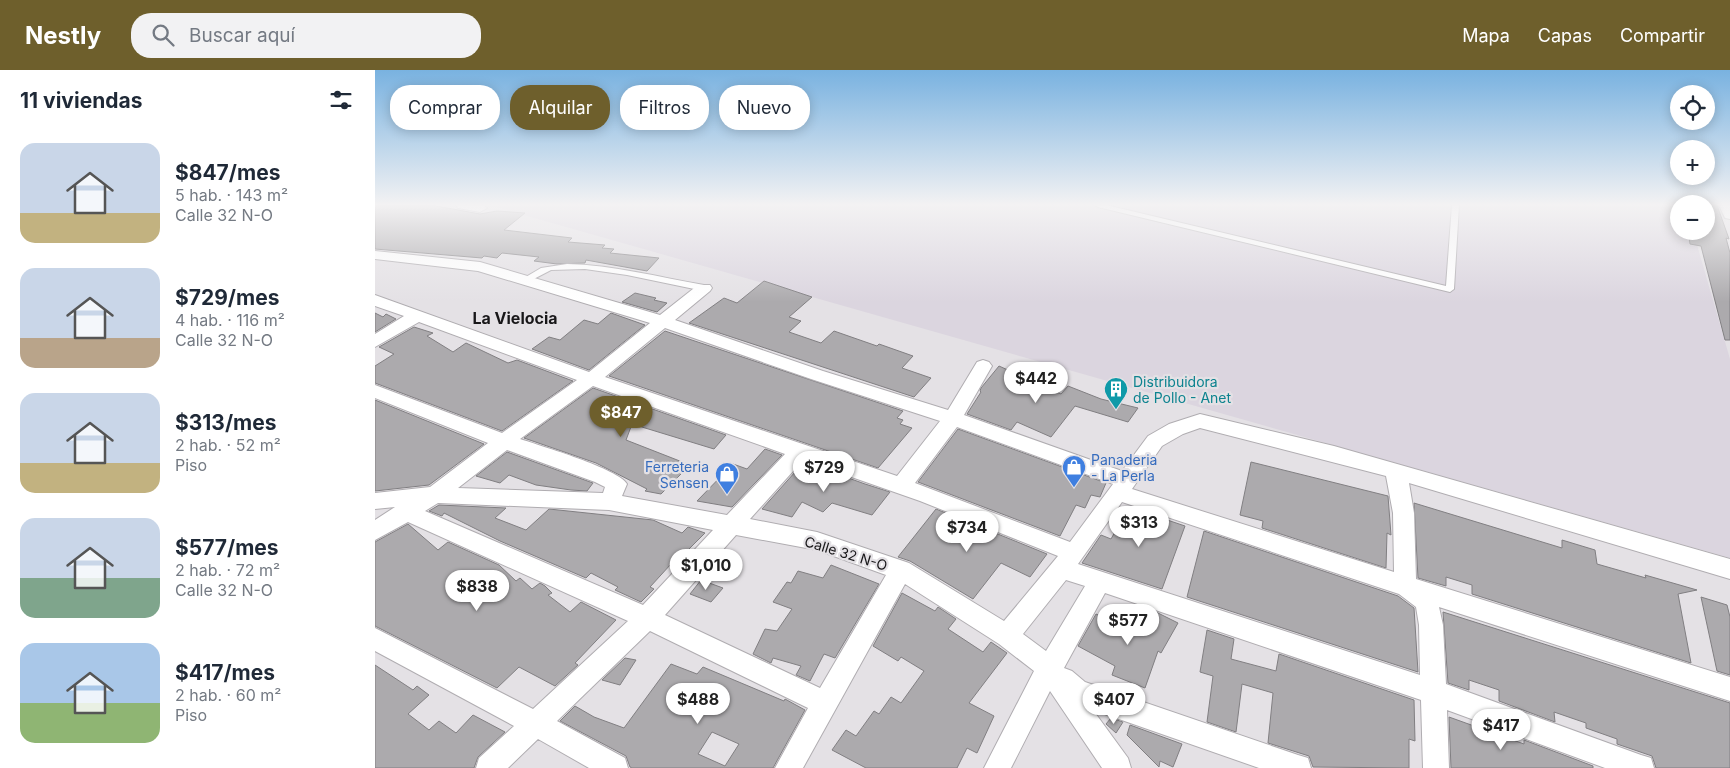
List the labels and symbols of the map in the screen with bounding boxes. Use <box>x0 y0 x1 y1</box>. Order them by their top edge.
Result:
district label: La Vielocia <box>472 308 558 328</box>
pin: $442 <box>1006 362 1066 404</box>
place label: Distribuidora de Pollo - Anet <box>1133 373 1232 406</box>
building icon: Distribuidora de Pollo - Anet <box>1103 376 1129 410</box>
pin: $847 <box>591 396 651 438</box>
pin: $729 <box>794 450 854 493</box>
place label: Panaderia - La Perla <box>1091 451 1157 484</box>
shop icon: Panaderia - La Perla <box>1061 454 1087 488</box>
place label: Ferreteria Sensen <box>645 458 709 491</box>
shop icon: Ferreteria Sensen <box>714 461 740 495</box>
pin: $313 <box>1109 506 1169 548</box>
pin: $734 <box>937 510 997 553</box>
street label: Calle 32 N-O <box>802 532 890 574</box>
pin: $1,010 <box>665 548 747 591</box>
pin: $838 <box>447 570 507 612</box>
pin: $577 <box>1098 604 1158 646</box>
pin: $488 <box>668 682 728 725</box>
pin: $407 <box>1084 682 1144 725</box>
pin: $417 <box>1471 708 1531 751</box>

